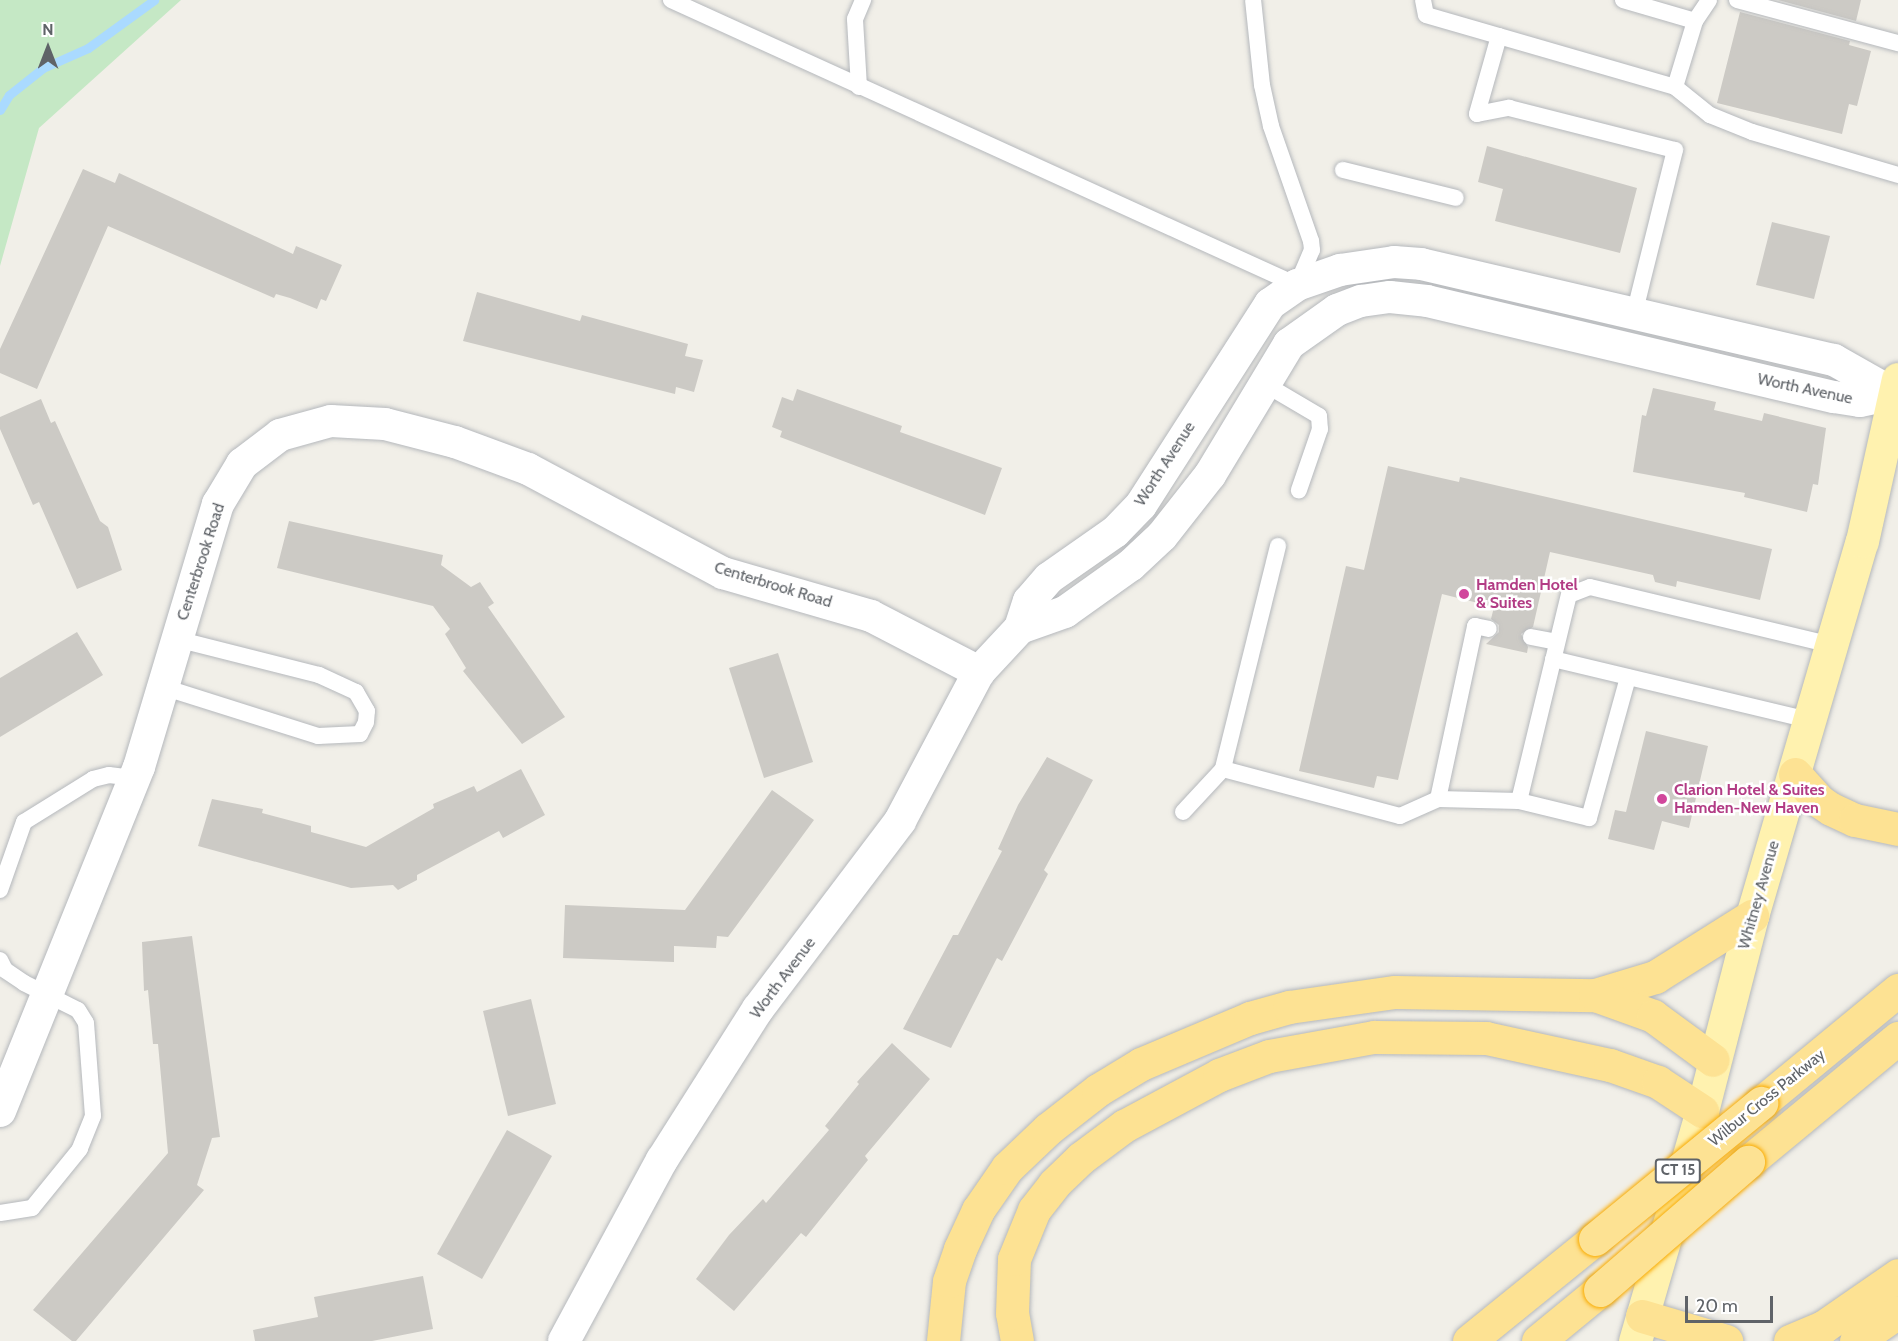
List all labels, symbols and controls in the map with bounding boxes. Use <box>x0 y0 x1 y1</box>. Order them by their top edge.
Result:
north arrow <box>18 18 78 78</box>
text: N <box>42 20 54 39</box>
street label: Worth Avenue <box>1756 370 1854 408</box>
street label: Worth Avenue <box>1131 418 1199 510</box>
street label: Centerbrook Road <box>173 501 229 623</box>
street label: Centerbrook Road <box>712 558 834 612</box>
place label: Hamden Hotel & Suites <box>1476 575 1578 613</box>
marker: Hamden Hotel & Suites <box>1457 587 1471 601</box>
place label: Clarion Hotel & Suites Hamden-New Haven <box>1674 780 1825 818</box>
marker: Clarion Hotel & Suites Hamden-New Haven <box>1655 792 1669 806</box>
street label: Whitney Avenue <box>1734 838 1784 952</box>
street label: Worth Avenue <box>746 934 820 1022</box>
street label: Wilbur Cross Parkway <box>1705 1045 1829 1151</box>
road number: CT 15 <box>1654 1159 1702 1183</box>
scale bar <box>1688 1284 1776 1322</box>
text: 20 m <box>1696 1295 1738 1317</box>

